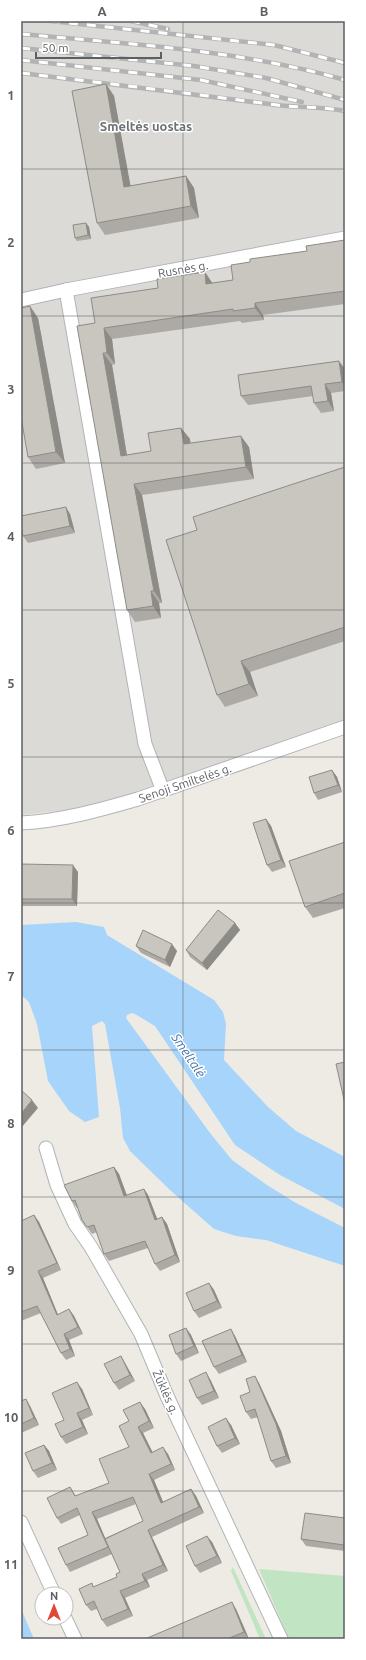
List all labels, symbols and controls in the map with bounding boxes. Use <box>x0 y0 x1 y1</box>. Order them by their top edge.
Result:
text: A <box>97 4 107 18</box>
text: B <box>260 4 269 18</box>
scale bar <box>36 34 161 60</box>
text: 50 m <box>42 41 69 54</box>
text: 1 <box>7 88 15 102</box>
district label: Smeltės uostas <box>100 119 192 133</box>
text: 2 <box>7 235 15 249</box>
street label: Rusnės g. <box>157 258 209 280</box>
text: 3 <box>7 382 15 396</box>
text: 4 <box>7 529 15 543</box>
text: 5 <box>7 676 15 690</box>
street label: Senoji Smiltelės g. <box>137 761 233 805</box>
text: 6 <box>7 823 15 837</box>
text: 7 <box>7 969 15 983</box>
water label: Smeltalė <box>169 1030 209 1080</box>
text: 8 <box>7 1116 15 1130</box>
text: 9 <box>7 1263 15 1277</box>
street label: Žūklės g. <box>150 1368 182 1416</box>
text: 10 <box>4 1410 18 1424</box>
text: 11 <box>4 1557 18 1571</box>
north arrow <box>34 1586 74 1626</box>
text: N <box>50 1590 58 1602</box>

